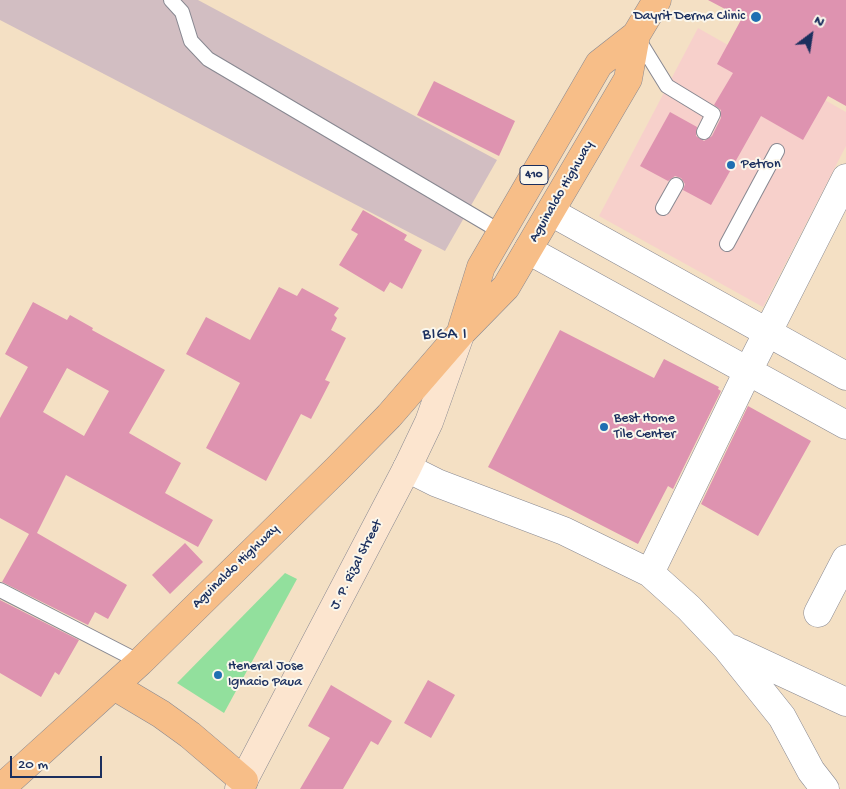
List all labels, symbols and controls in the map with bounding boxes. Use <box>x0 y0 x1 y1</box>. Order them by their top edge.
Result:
place label: Dayrit Derma Clinic <box>634 9 745 25</box>
marker: Dayrit Derma Clinic <box>749 10 763 24</box>
north arrow <box>786 10 836 60</box>
text: N <box>811 12 827 31</box>
street label: Aguinaldo Highway <box>526 138 598 246</box>
place label: Petron <box>741 157 781 173</box>
marker: Petron <box>725 159 737 171</box>
road number: 410 <box>520 166 548 184</box>
district label: BIGA I <box>422 326 468 346</box>
place label: Best Home Tile Center <box>614 411 675 444</box>
marker: Best Home Tile Center <box>598 421 610 433</box>
street label: J. P. Rizal Street <box>327 517 387 613</box>
street label: Aguinaldo Highway <box>189 521 283 613</box>
place label: Heneral Jose Ignacio Paua <box>228 659 303 692</box>
marker: Heneral Jose Ignacio Paua <box>212 669 224 681</box>
scale bar <box>12 746 105 778</box>
text: 20 m <box>18 756 48 774</box>

